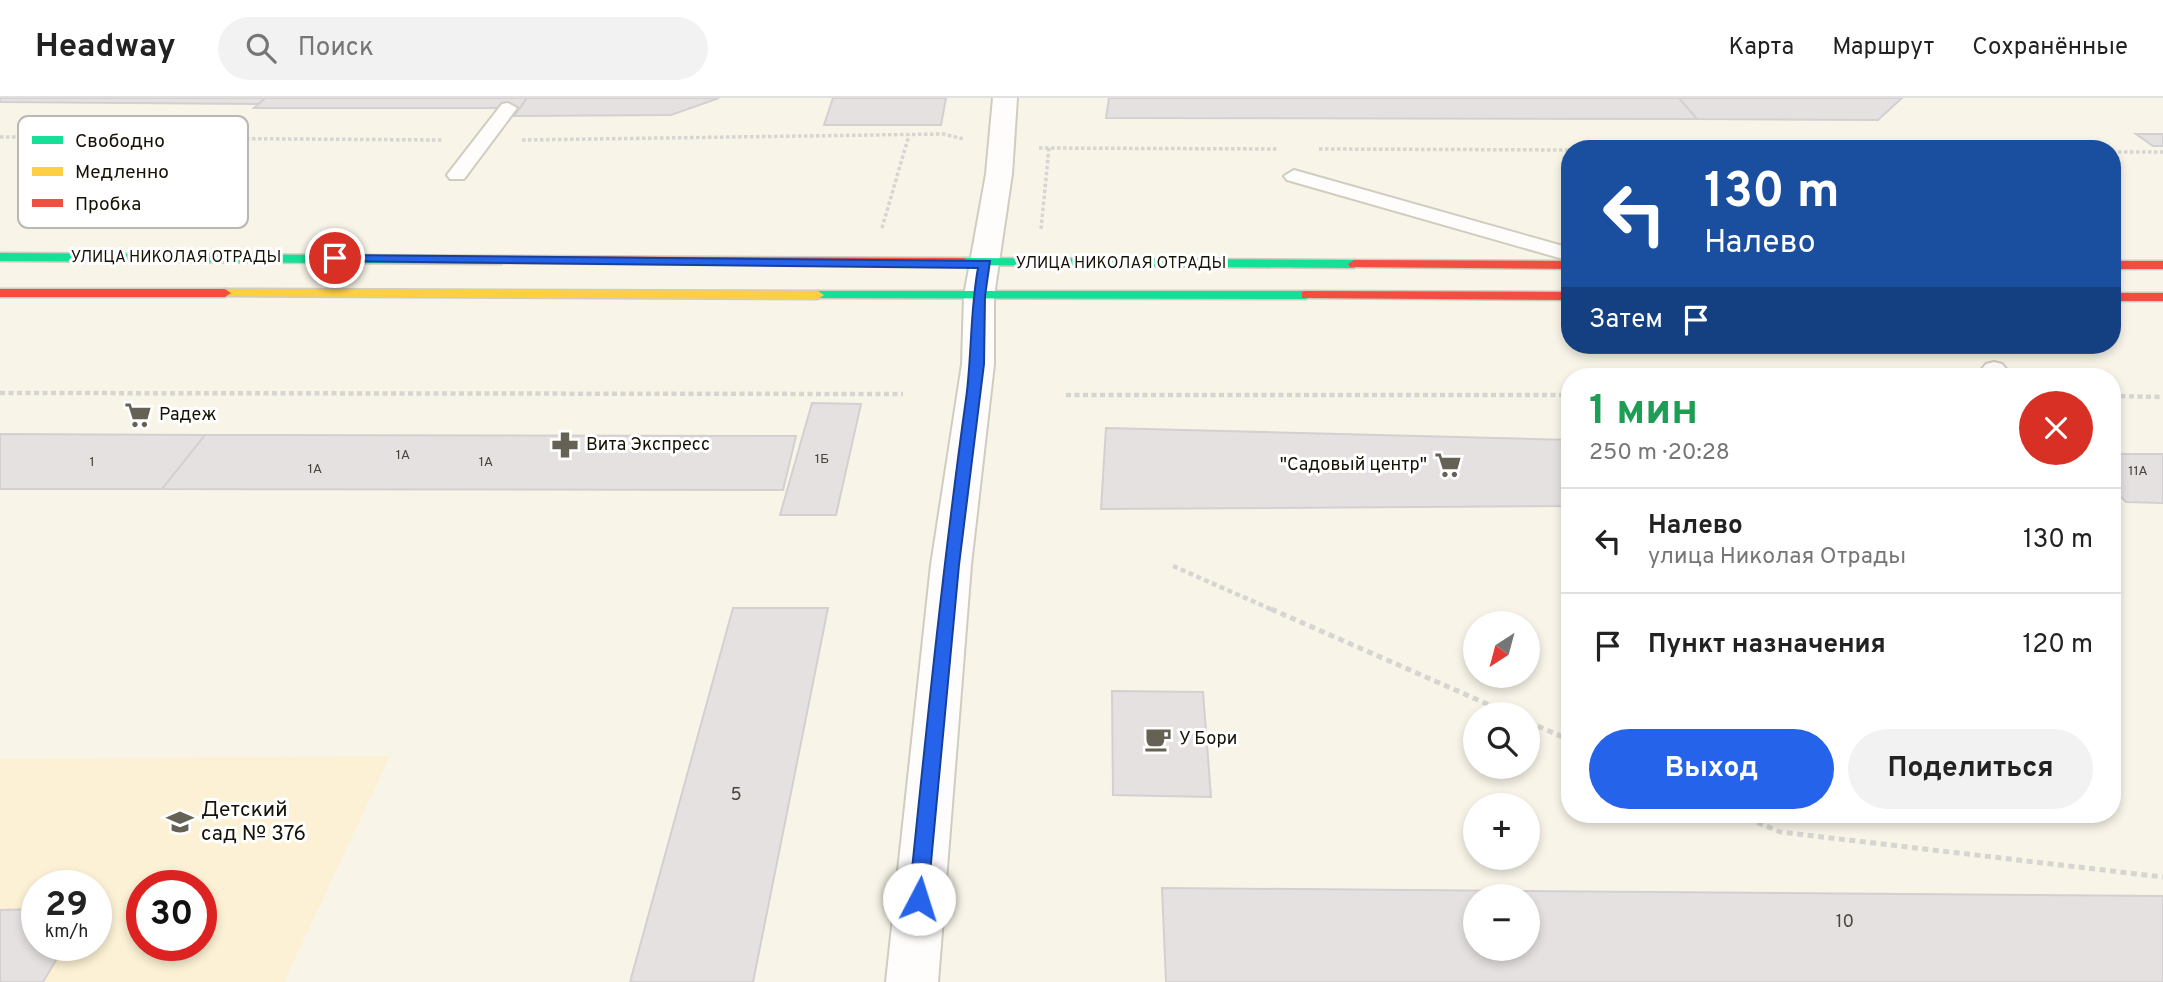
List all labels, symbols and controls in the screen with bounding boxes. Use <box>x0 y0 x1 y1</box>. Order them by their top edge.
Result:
search box <box>218 17 708 80</box>
text: Headway <box>35 27 176 69</box>
icon: search <box>242 29 280 67</box>
text: Поиск <box>298 32 374 65</box>
text: Карта <box>1728 33 1794 63</box>
text: Маршрут <box>1832 33 1934 63</box>
text: Сохранённые <box>1972 33 2128 63</box>
legend <box>18 116 248 228</box>
text: Свободно <box>75 130 165 154</box>
text: Медленно <box>75 161 169 185</box>
text: 130 m <box>1704 163 1840 225</box>
icon: left <box>1589 168 1680 259</box>
text: Пробка <box>75 193 141 217</box>
text: Налево <box>1704 224 1816 264</box>
pin <box>305 228 365 288</box>
icon: arrive <box>316 239 354 277</box>
street label: УЛИЦА НИКОЛАЯ ОТРАДЫ <box>71 248 281 268</box>
street label: УЛИЦА НИКОЛАЯ ОТРАДЫ <box>1016 254 1226 274</box>
icon: arrive <box>1677 301 1715 339</box>
text: Затем <box>1589 304 1663 337</box>
text: 1 мин <box>1589 386 1698 439</box>
button: close <box>2019 391 2093 465</box>
supermarket icon: Радеж <box>123 400 153 430</box>
place label: Радеж <box>159 404 216 427</box>
pharmacy icon: Вита Экспресс <box>550 430 580 460</box>
place label: Вита Экспресс <box>586 434 710 457</box>
text: 250 m · 20:28 <box>1589 439 1730 468</box>
house number: 1А <box>396 447 410 464</box>
supermarket icon: "Садовый центр" <box>1433 450 1463 480</box>
house number: 1Б <box>815 451 829 468</box>
house number: 1 <box>89 454 95 471</box>
house number: 1А <box>479 454 493 471</box>
place label: "Садовый центр" <box>1280 454 1427 477</box>
house number: 1А <box>308 461 322 478</box>
house number: 11А <box>2128 463 2148 480</box>
text: Налево <box>1648 510 1743 543</box>
icon: left <box>1589 522 1627 560</box>
text: 130 m <box>2023 524 2093 557</box>
text: улица Николая Отрады <box>1648 543 1906 572</box>
north arrow <box>1463 611 1540 688</box>
map controls <box>1463 611 1540 961</box>
icon: arrive <box>1589 627 1627 665</box>
text: Пункт назначения <box>1648 629 1886 662</box>
text: 120 m <box>2023 629 2093 662</box>
button: search <box>1463 702 1540 779</box>
cafe icon: У Бори <box>1143 724 1173 754</box>
place label: У Бори <box>1179 728 1237 751</box>
button: Выход <box>1589 729 1834 809</box>
button: Поделиться <box>1848 729 2093 809</box>
house number: 5 <box>730 784 742 807</box>
button: + <box>1463 793 1540 870</box>
place label: Детский сад № 376 <box>201 797 306 848</box>
school or university icon: Детский сад № 376 <box>165 807 195 837</box>
position arrow <box>882 862 956 936</box>
speed limit sign: 30 <box>126 870 217 961</box>
text: 29 <box>45 884 88 928</box>
button: − <box>1463 884 1540 961</box>
house number: 10 <box>1836 911 1854 934</box>
text: km/h <box>45 921 88 944</box>

